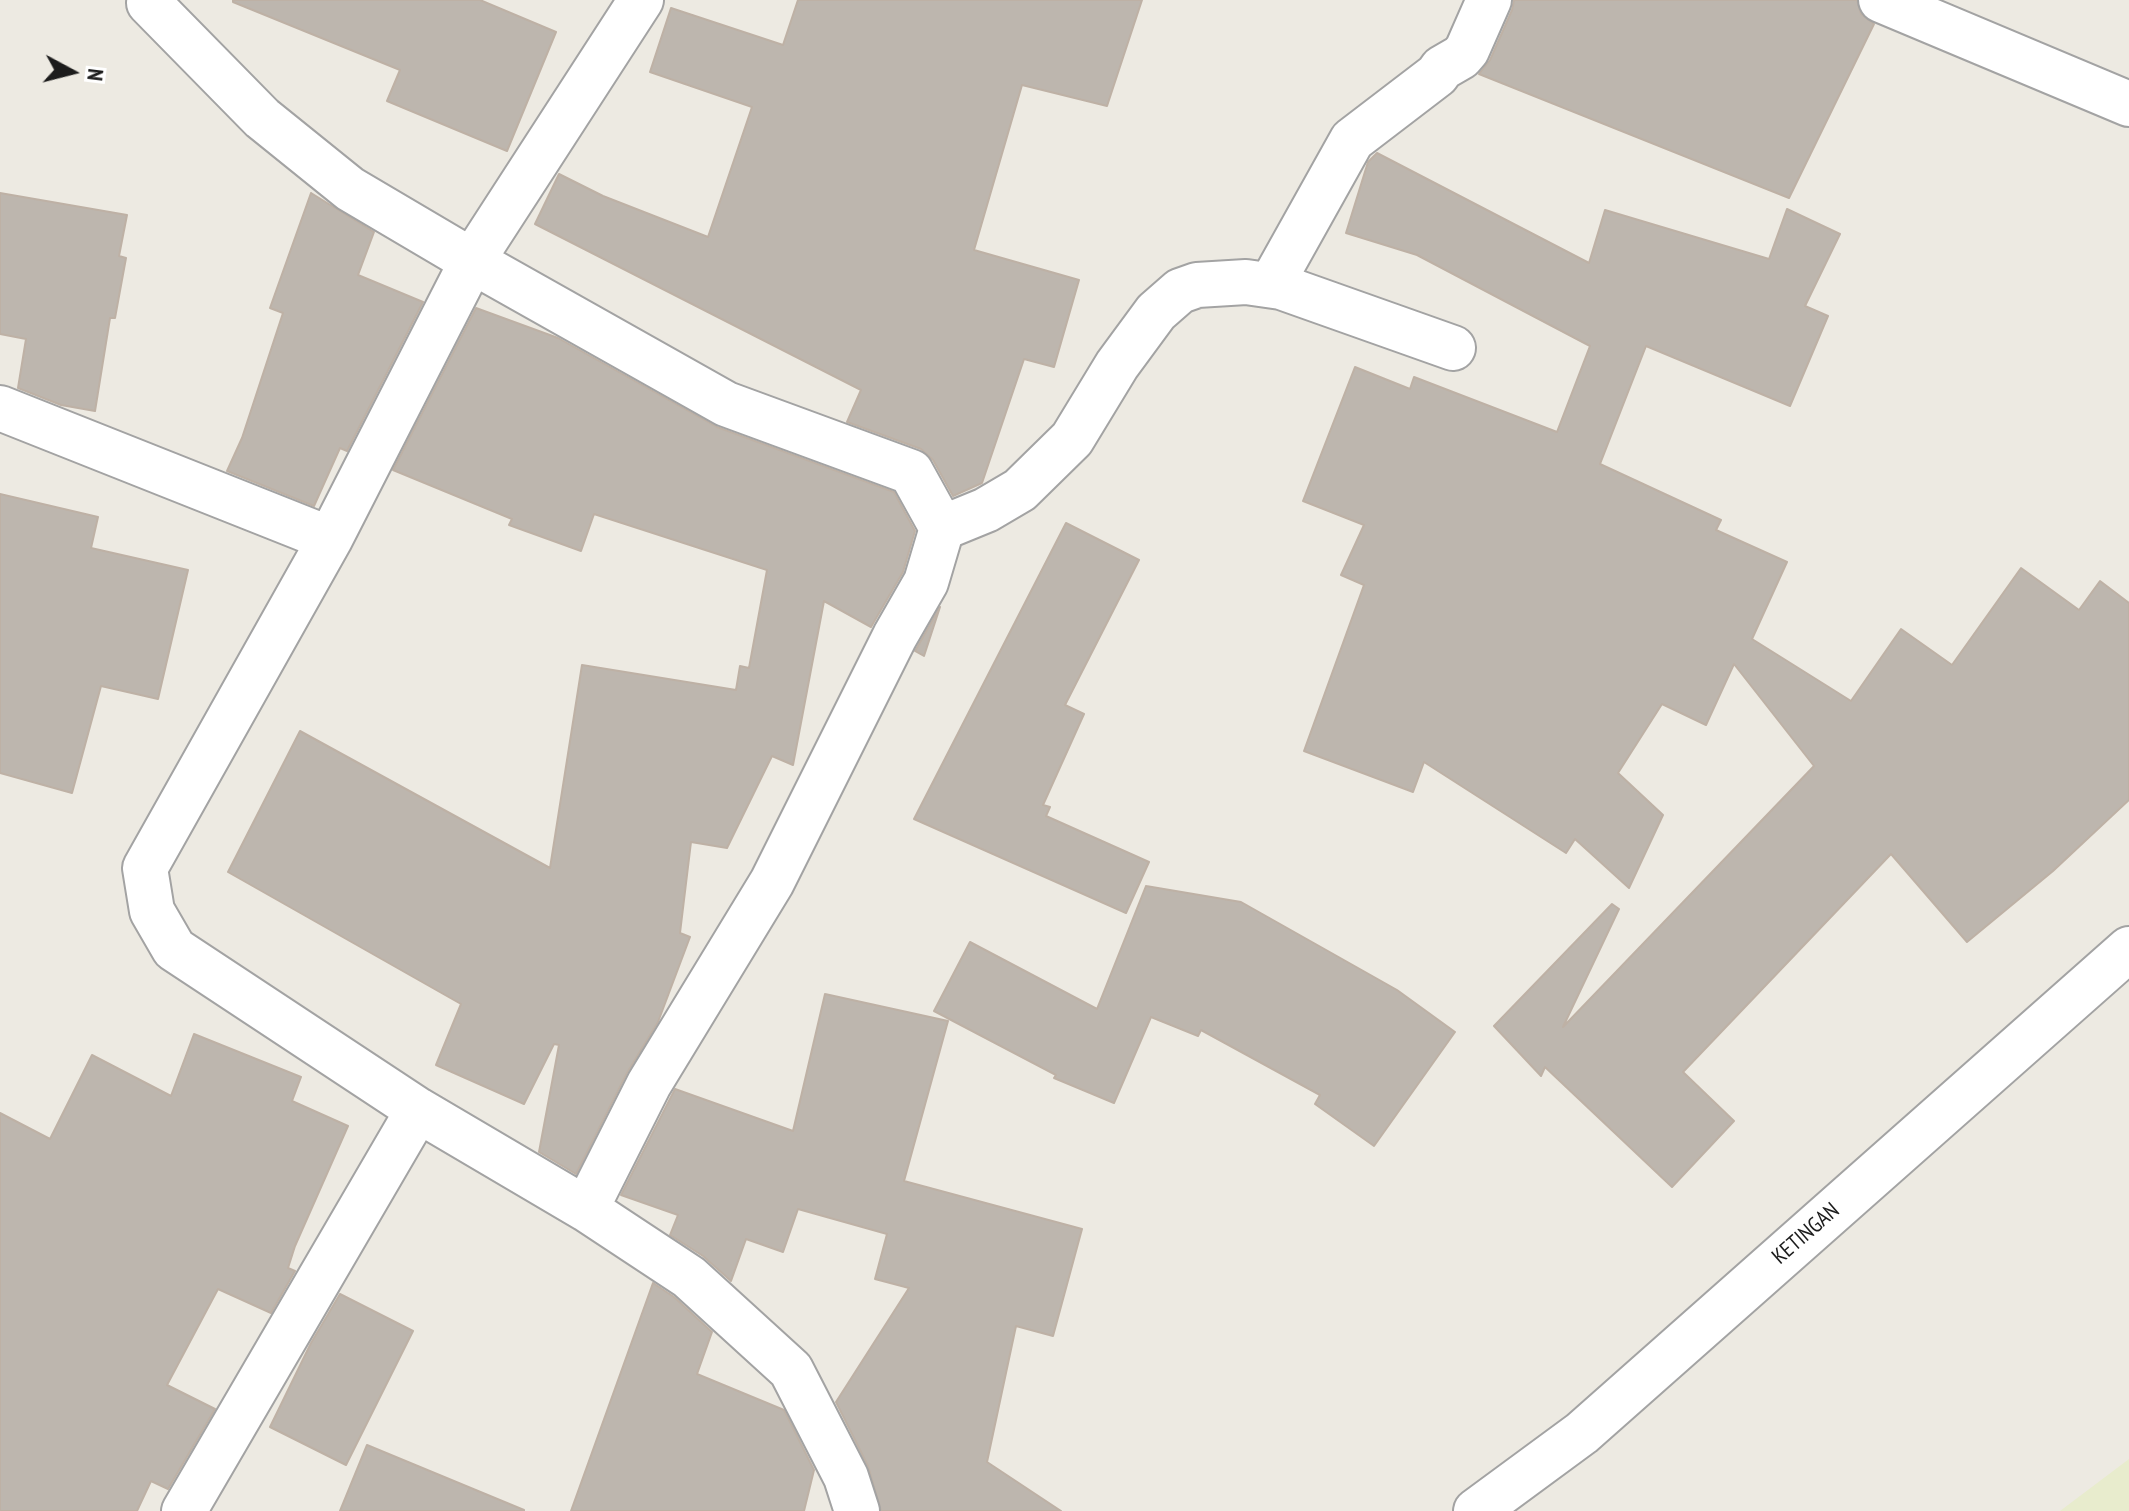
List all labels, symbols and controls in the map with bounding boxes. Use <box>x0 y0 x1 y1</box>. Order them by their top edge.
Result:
north arrow <box>32 32 112 112</box>
text: N <box>81 67 110 83</box>
street label: KETINGAN <box>1767 1198 1845 1270</box>

